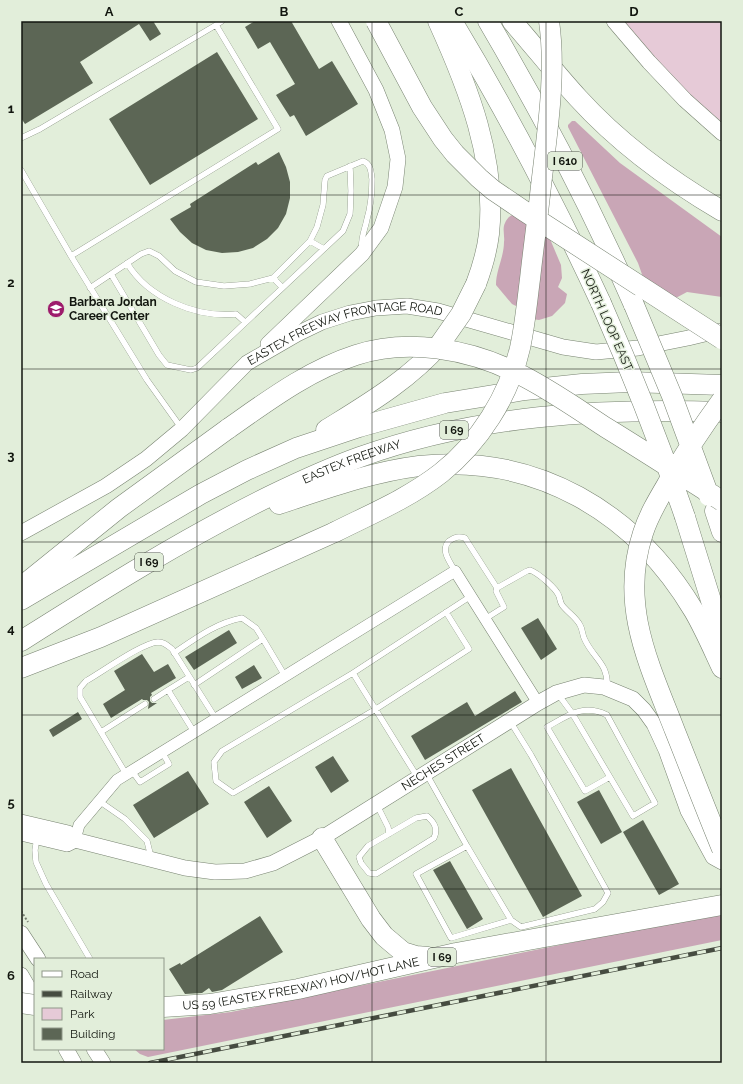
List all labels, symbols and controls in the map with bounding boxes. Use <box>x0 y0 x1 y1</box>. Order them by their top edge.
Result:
text: A <box>105 4 114 19</box>
text: B <box>280 4 289 19</box>
text: C <box>455 4 464 19</box>
text: D <box>629 4 639 19</box>
text: 1 <box>8 101 15 116</box>
road number: I 610 <box>548 152 582 170</box>
street label: NORTH LOOP EAST <box>578 267 636 374</box>
text: 2 <box>7 275 15 290</box>
place label: Barbara Jordan Career Center <box>69 295 157 323</box>
school or university icon: Barbara Jordan Career Center <box>46 299 66 319</box>
street label: EASTEX FREEWAY FRONTAGE ROAD <box>245 299 445 368</box>
road number: I 69 <box>440 421 468 439</box>
street label: EASTEX FREEWAY <box>300 437 403 487</box>
text: 3 <box>7 448 15 463</box>
road number: I 69 <box>135 553 163 571</box>
text: 4 <box>7 621 15 636</box>
street label: NECHES STREET <box>399 731 488 794</box>
text: 5 <box>7 795 15 810</box>
road number: I 69 <box>428 948 456 966</box>
street label: US 59 (EASTEX FREEWAY) HOV/HOT LANE <box>182 955 421 1013</box>
legend <box>34 958 164 1050</box>
text: Road <box>70 967 99 981</box>
text: 6 <box>7 968 15 983</box>
text: Railway <box>70 987 113 1001</box>
text: Park <box>70 1007 95 1021</box>
text: Building <box>70 1027 116 1041</box>

